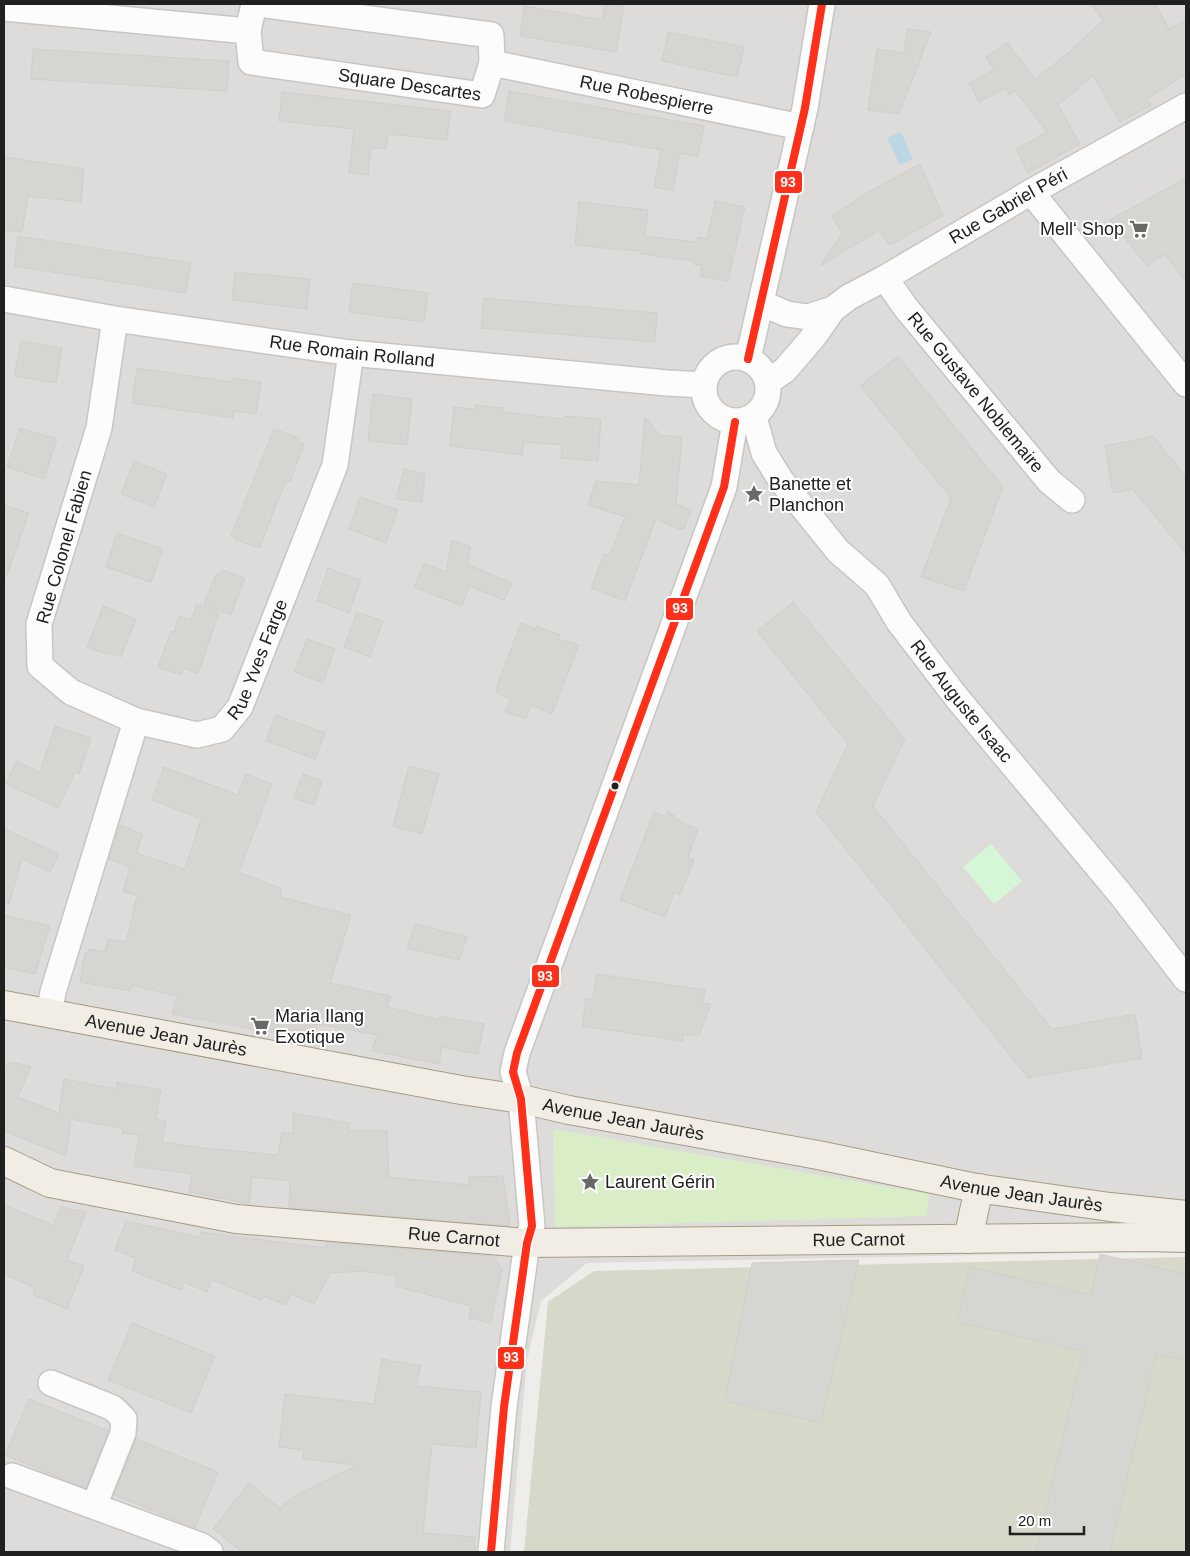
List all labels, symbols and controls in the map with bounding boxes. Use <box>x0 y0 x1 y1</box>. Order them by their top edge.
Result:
street label: Square Descartes <box>337 65 482 105</box>
street label: Rue Robespierre <box>578 71 715 119</box>
street label: Rue Gabriel Péri <box>946 164 1071 248</box>
line badge: 93 <box>774 170 803 194</box>
text: 93 <box>780 174 796 190</box>
supermarket icon: Mell‘ Shop <box>1128 218 1150 240</box>
place label: Mell‘ Shop <box>1040 219 1124 239</box>
street label: Rue Gustave Noblemaire <box>904 308 1048 477</box>
street label: Rue Romain Rolland <box>268 331 435 371</box>
street label: Rue Colonel Fabien <box>32 468 96 626</box>
place label: Banette et Planchon <box>769 474 851 515</box>
place icon: Banette et Planchon <box>743 483 765 505</box>
street label: Rue Yves Farge <box>223 596 291 724</box>
line badge: 93 <box>665 597 694 621</box>
text: 93 <box>672 600 688 616</box>
street label: Rue Auguste Isaac <box>906 636 1016 767</box>
unlabelled marker <box>610 781 620 791</box>
line badge: 93 <box>531 964 560 988</box>
text: 93 <box>537 968 553 984</box>
place label: Maria Ilang Exotique <box>275 1006 364 1047</box>
street label: Avenue Jean Jaurès <box>84 1010 249 1060</box>
supermarket icon: Maria Ilang Exotique <box>249 1015 271 1037</box>
street label: Avenue Jean Jaurès <box>541 1094 706 1144</box>
place icon: Laurent Gérin <box>579 1171 601 1193</box>
street label: Avenue Jean Jaurès <box>939 1171 1104 1216</box>
place label: Laurent Gérin <box>605 1172 715 1192</box>
street label: Rue Carnot <box>407 1223 501 1251</box>
street label: Rue Carnot <box>812 1229 905 1250</box>
line badge: 93 <box>497 1346 525 1370</box>
text: 93 <box>503 1349 519 1365</box>
scale bar <box>1010 1504 1084 1536</box>
text: 20 m <box>1018 1512 1051 1529</box>

